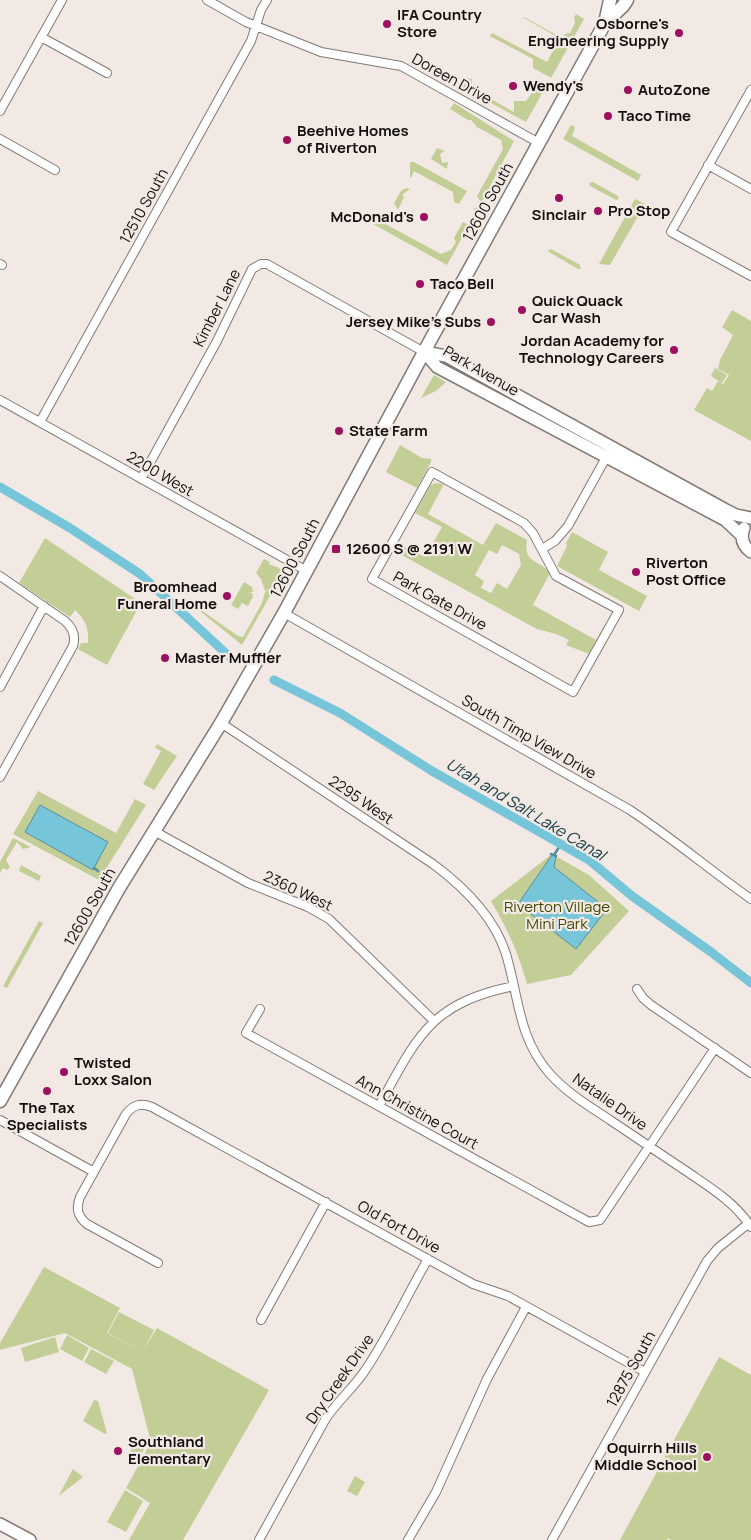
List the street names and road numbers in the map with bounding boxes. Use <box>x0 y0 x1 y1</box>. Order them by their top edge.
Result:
street label: Doreen Drive <box>408 48 496 109</box>
street label: 12600 South <box>457 159 518 245</box>
street label: 12510 South <box>114 164 173 247</box>
street label: Kimber Lane <box>188 265 245 350</box>
street label: Park Avenue <box>440 340 523 401</box>
street label: 2200 West <box>123 446 198 501</box>
street label: 12600 South <box>265 514 324 601</box>
street label: Park Gate Drive <box>390 566 491 635</box>
street label: South Timp View Drive <box>458 689 601 784</box>
street label: 2295 West <box>325 770 398 829</box>
street label: 12600 South <box>59 864 120 950</box>
street label: 2360 West <box>260 865 336 916</box>
street label: Natalie Drive <box>569 1068 652 1135</box>
street label: Ann Christine Court <box>352 1069 482 1154</box>
street label: Old Fort Drive <box>354 1195 445 1258</box>
street label: 12875 South <box>601 1327 660 1411</box>
street label: Dry Creek Drive <box>301 1329 379 1428</box>

